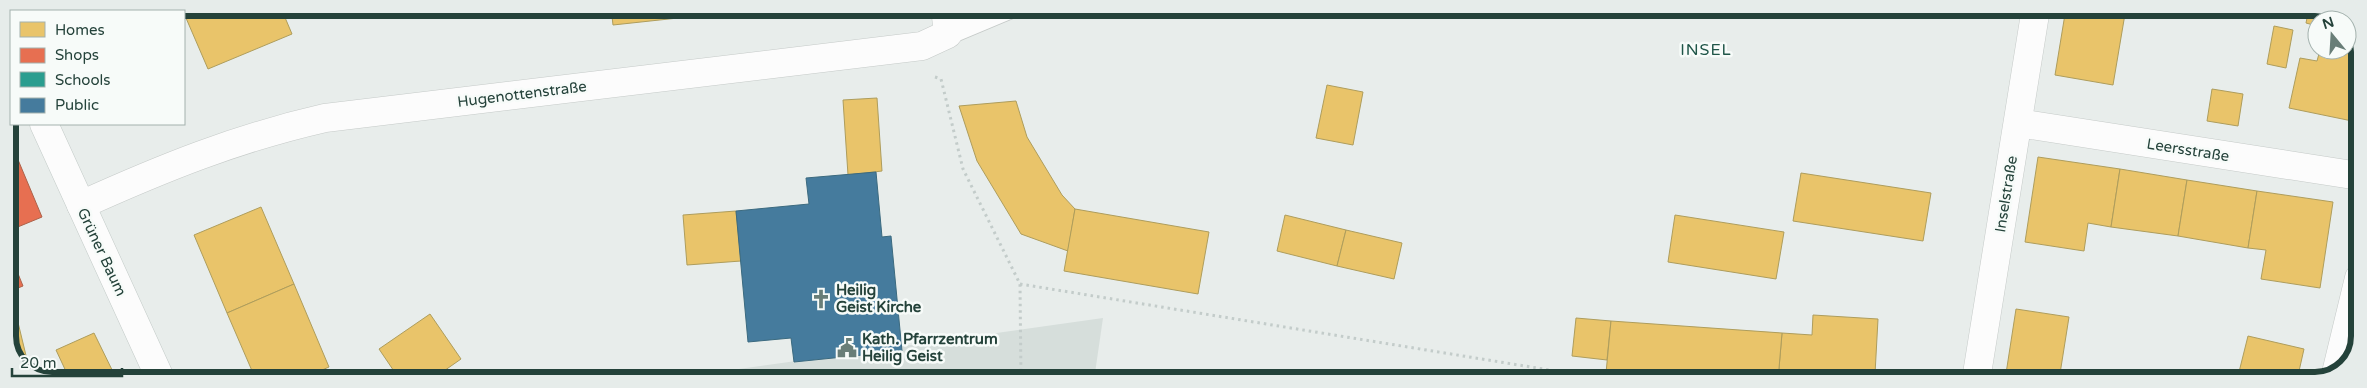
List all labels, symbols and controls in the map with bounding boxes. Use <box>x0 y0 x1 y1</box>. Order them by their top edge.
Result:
legend <box>10 10 185 125</box>
north arrow <box>2307 10 2357 60</box>
text: N <box>2320 13 2336 33</box>
text: Homes <box>55 21 105 39</box>
district label: INSEL <box>1680 40 1732 60</box>
text: Shops <box>55 46 99 64</box>
text: Schools <box>55 71 111 89</box>
street label: Hugenottenstraße <box>456 77 588 111</box>
text: Public <box>55 96 99 114</box>
street label: Leersstraße <box>2145 135 2231 165</box>
street label: Inselstraße <box>1991 154 2021 234</box>
street label: Grüner Baum <box>74 205 130 299</box>
place label: Heilig Geist Kirche <box>836 281 922 316</box>
church icon: Heilig Geist Kirche <box>810 288 832 310</box>
place label: Kath. Pfarrzentrum Heilig Geist <box>862 330 998 366</box>
public building icon: Kath. Pfarrzentrum Heilig Geist <box>836 337 858 359</box>
scale bar <box>12 346 122 378</box>
text: 20 m <box>20 354 57 372</box>

